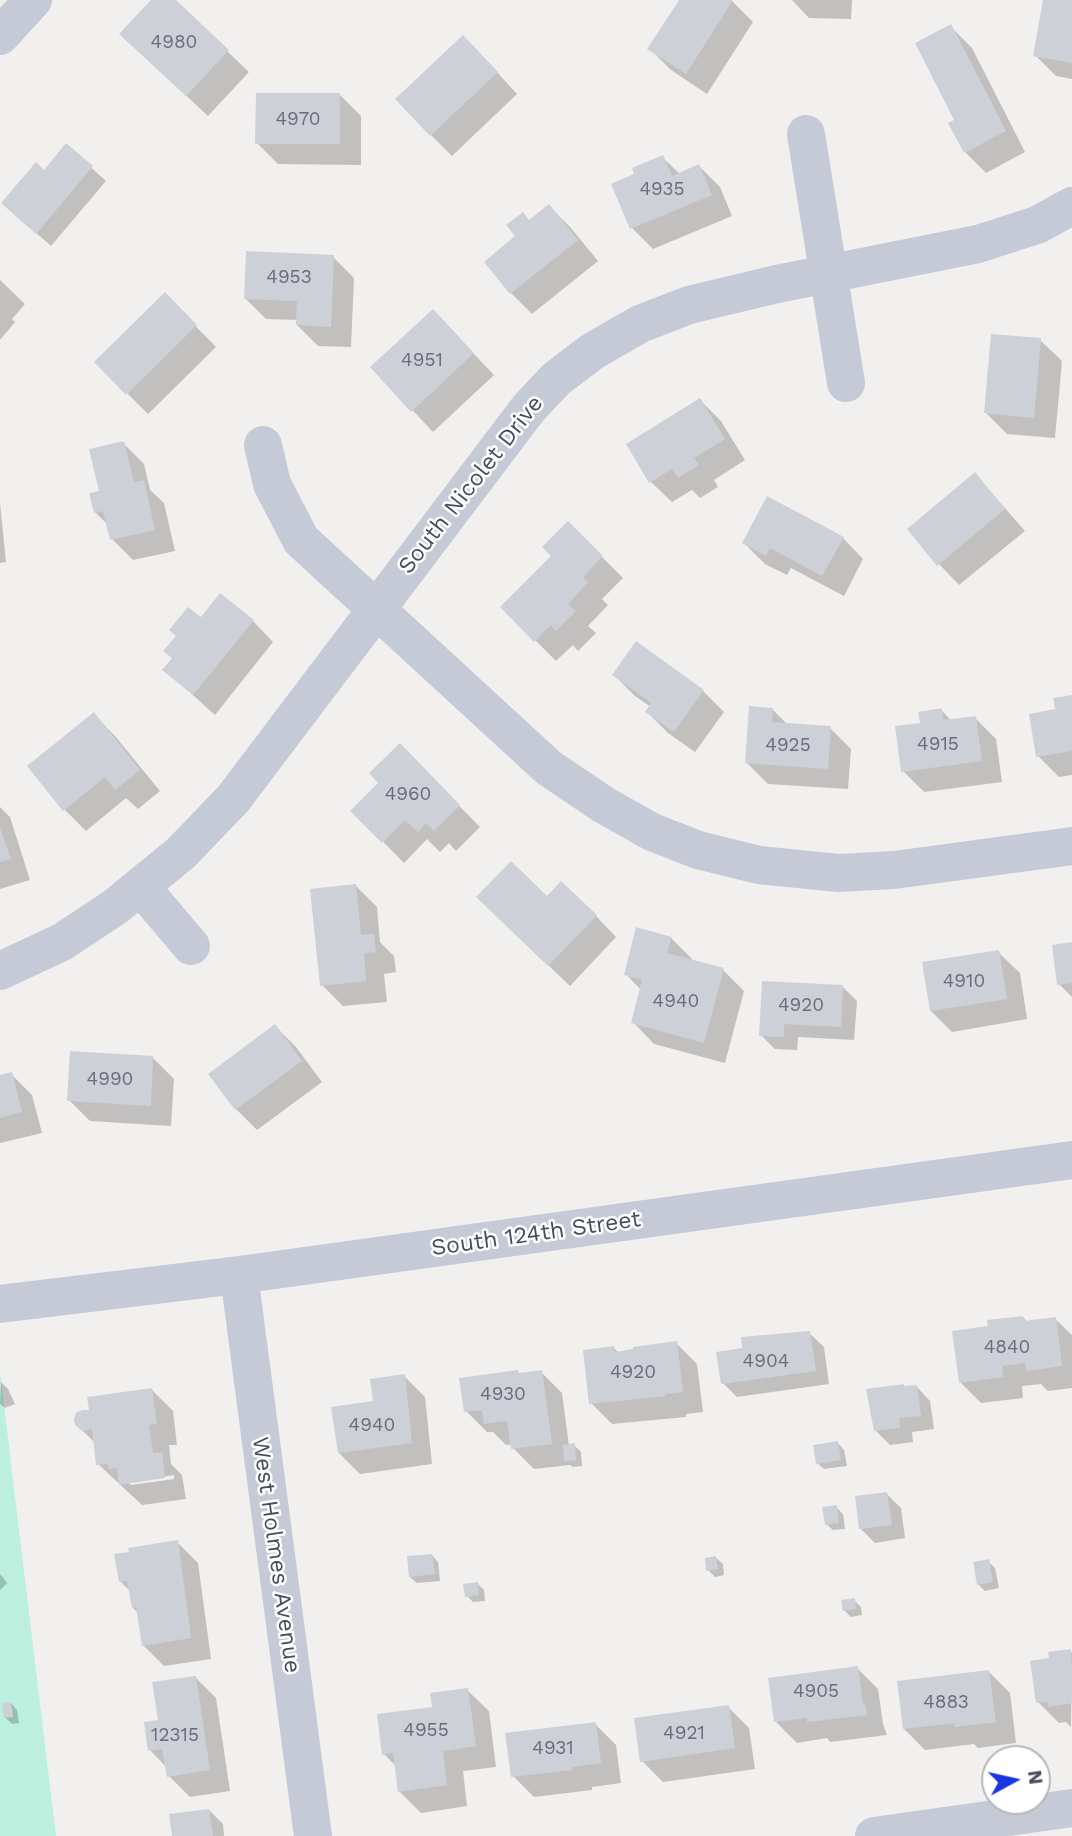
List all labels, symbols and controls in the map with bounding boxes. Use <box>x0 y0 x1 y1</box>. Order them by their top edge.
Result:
house number: 4980 <box>151 31 197 53</box>
house number: 4970 <box>275 108 321 130</box>
house number: 4935 <box>639 178 685 200</box>
house number: 4953 <box>266 266 312 288</box>
house number: 4951 <box>401 349 443 371</box>
street label: South Nicolet Drive <box>393 390 549 580</box>
house number: 4915 <box>917 733 959 755</box>
house number: 4925 <box>765 734 811 756</box>
house number: 4960 <box>385 783 431 805</box>
house number: 4910 <box>943 970 985 992</box>
house number: 4940 <box>653 990 699 1012</box>
house number: 4920 <box>778 994 824 1016</box>
house number: 4990 <box>87 1068 133 1090</box>
street label: South 124th Street <box>430 1206 642 1262</box>
house number: 4840 <box>984 1336 1030 1358</box>
house number: 4904 <box>743 1350 789 1372</box>
house number: 4920 <box>610 1361 656 1383</box>
house number: 4930 <box>480 1383 526 1405</box>
house number: 4940 <box>349 1414 395 1436</box>
street label: West Holmes Avenue <box>246 1435 306 1675</box>
house number: 4905 <box>793 1680 839 1702</box>
house number: 4883 <box>923 1691 969 1713</box>
house number: 4955 <box>403 1719 449 1741</box>
house number: 4921 <box>663 1722 705 1744</box>
house number: 12315 <box>151 1724 199 1746</box>
house number: 4931 <box>532 1737 574 1759</box>
north arrow <box>981 1745 1051 1815</box>
text: N <box>1023 1769 1048 1786</box>

